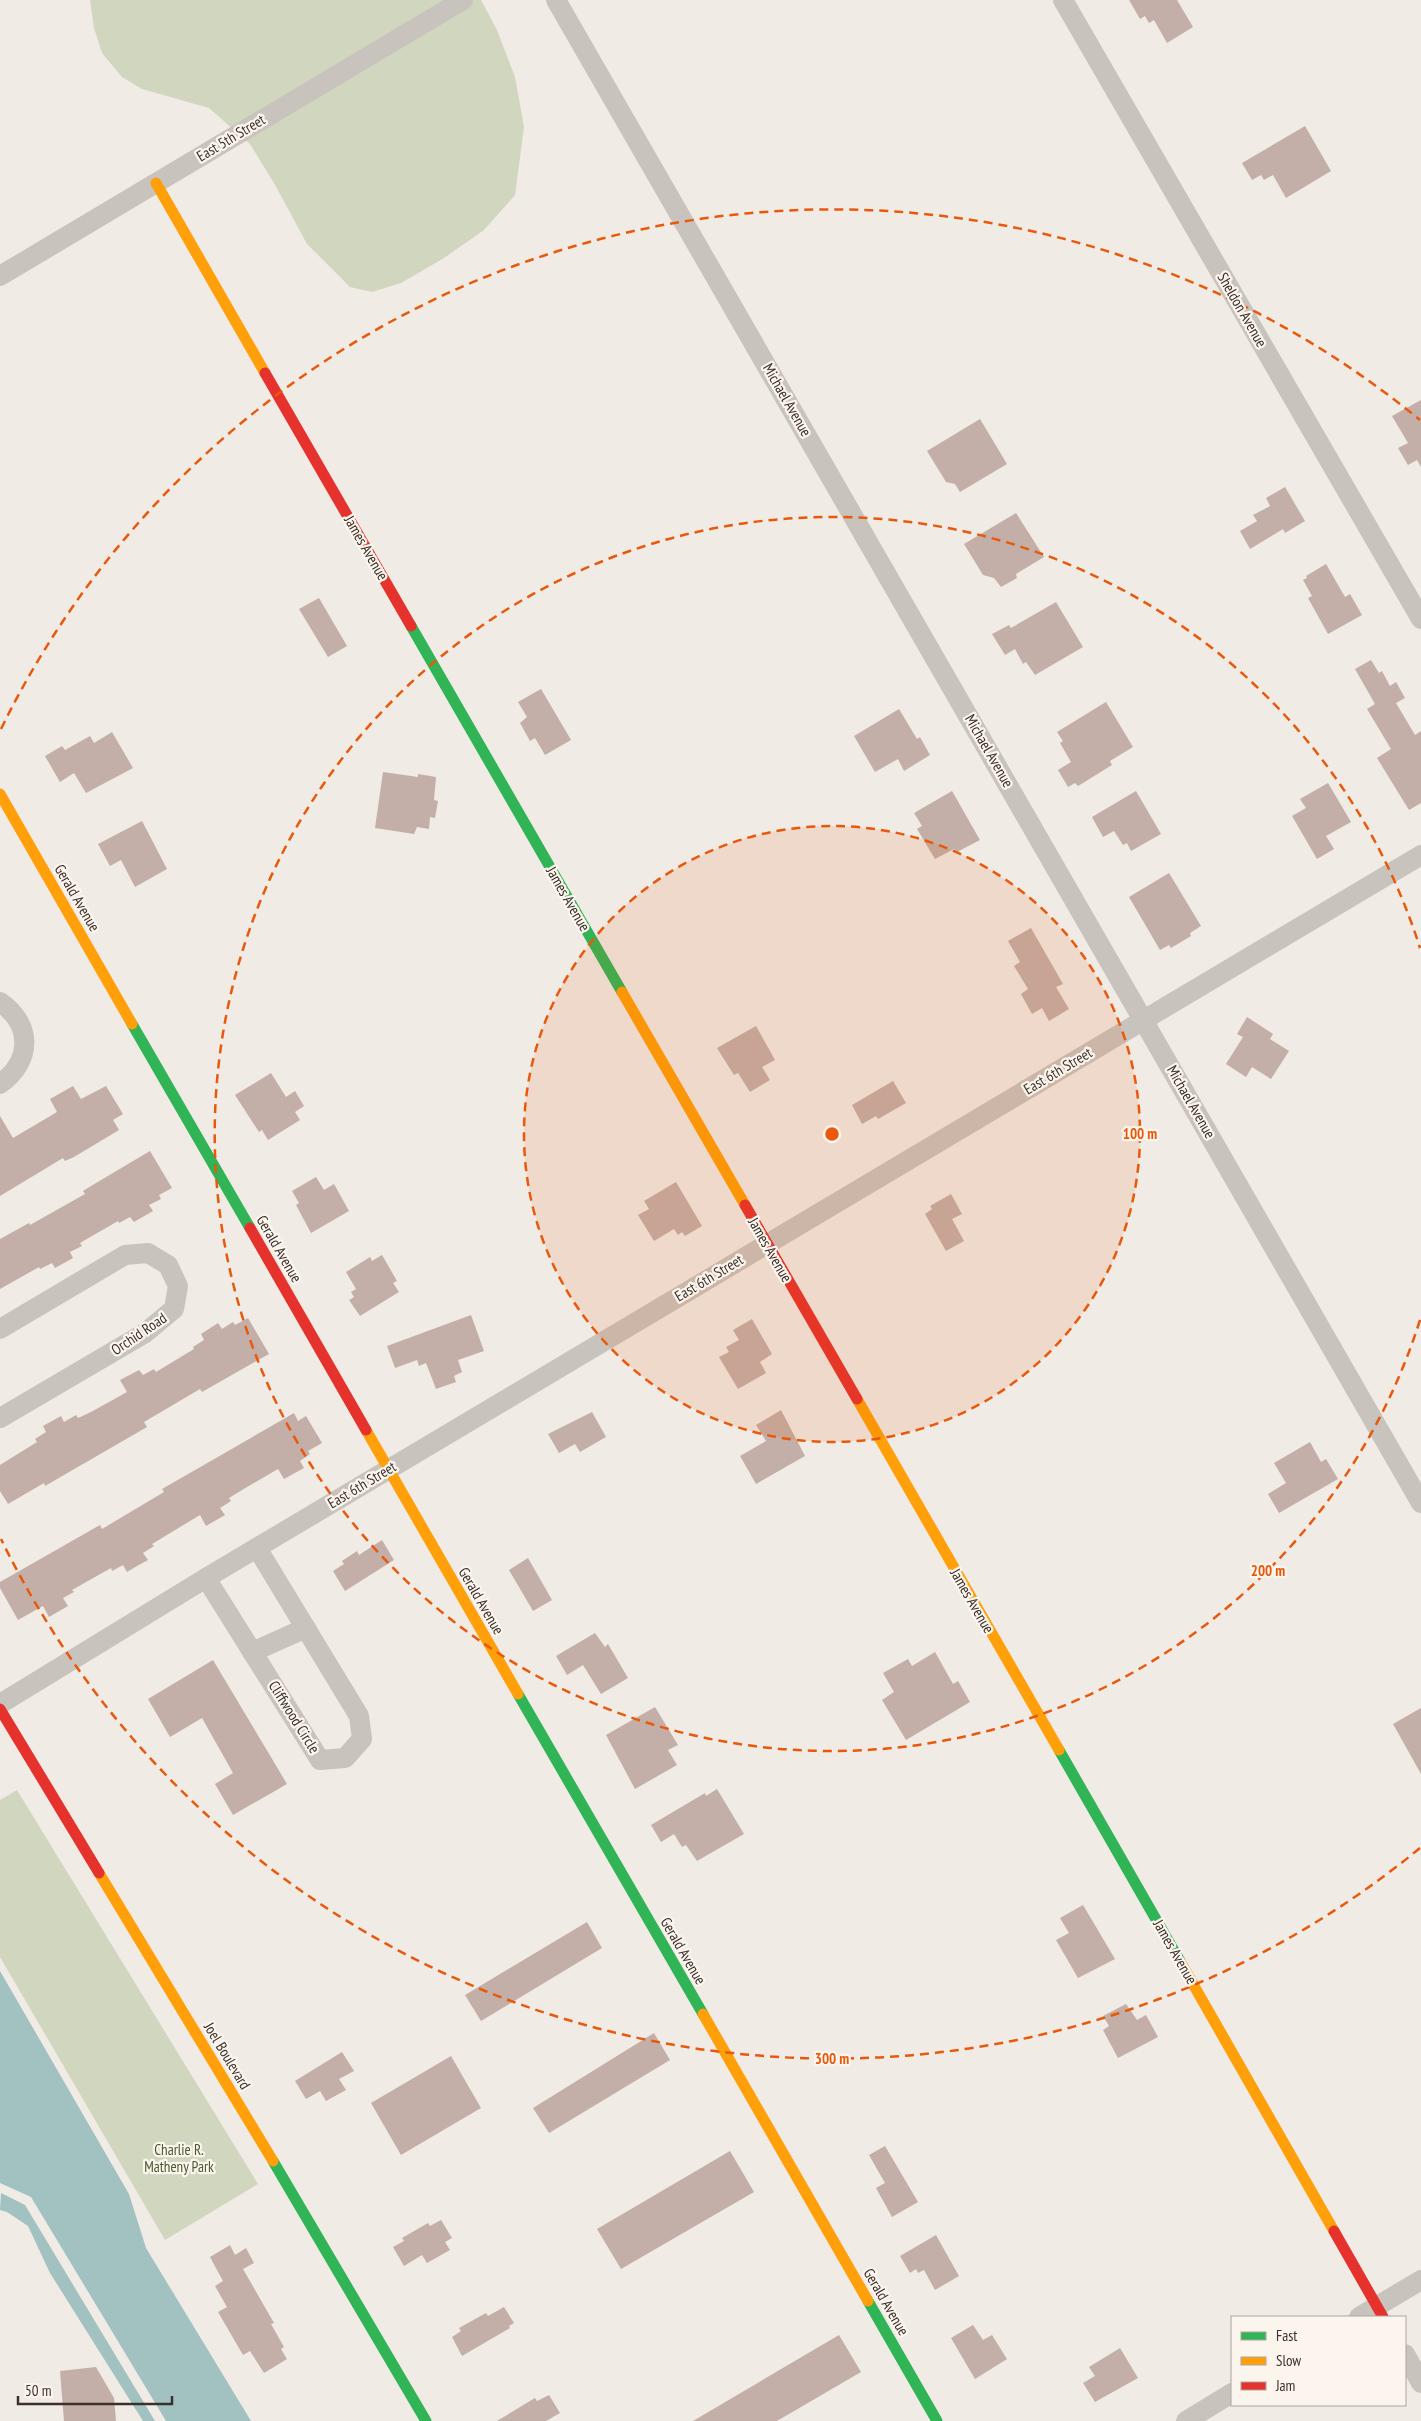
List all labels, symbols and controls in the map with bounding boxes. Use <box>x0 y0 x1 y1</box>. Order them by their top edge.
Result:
street label: East 5th Street <box>193 110 268 165</box>
street label: Sheldon Avenue <box>1213 269 1271 350</box>
street label: Michael Avenue <box>759 360 816 440</box>
street label: James Avenue <box>340 511 393 583</box>
street label: Michael Avenue <box>961 711 1018 791</box>
street label: Gerald Avenue <box>51 861 104 935</box>
street label: James Avenue <box>542 862 595 934</box>
street label: East 6th Street <box>1020 1043 1095 1098</box>
street label: Michael Avenue <box>1163 1062 1220 1142</box>
text: 100 m <box>1123 1124 1157 1143</box>
centre of rings <box>823 1125 841 1143</box>
street label: Gerald Avenue <box>253 1212 306 1286</box>
street label: James Avenue <box>744 1213 797 1285</box>
street label: East 6th Street <box>671 1250 746 1305</box>
street label: Orchid Road <box>107 1308 170 1359</box>
street label: East 6th Street <box>324 1457 399 1512</box>
text: 200 m <box>1251 1561 1285 1580</box>
street label: Gerald Avenue <box>455 1564 508 1638</box>
street label: James Avenue <box>946 1564 999 1636</box>
street label: Cliffwood Circle <box>265 1677 324 1757</box>
street label: Gerald Avenue <box>657 1914 710 1988</box>
street label: James Avenue <box>1149 1915 1202 1987</box>
street label: Joel Boulevard <box>199 2018 255 2093</box>
text: 300 m <box>815 2049 849 2068</box>
park label: Charlie R. Matheny Park <box>144 2140 214 2176</box>
street label: Gerald Avenue <box>860 2265 913 2339</box>
legend <box>1231 2316 1406 2406</box>
text: Fast <box>1276 2326 1297 2345</box>
text: Slow <box>1276 2351 1301 2370</box>
scale bar <box>18 2374 171 2406</box>
text: Jam <box>1275 2376 1295 2395</box>
text: 50 m <box>25 2381 51 2400</box>

